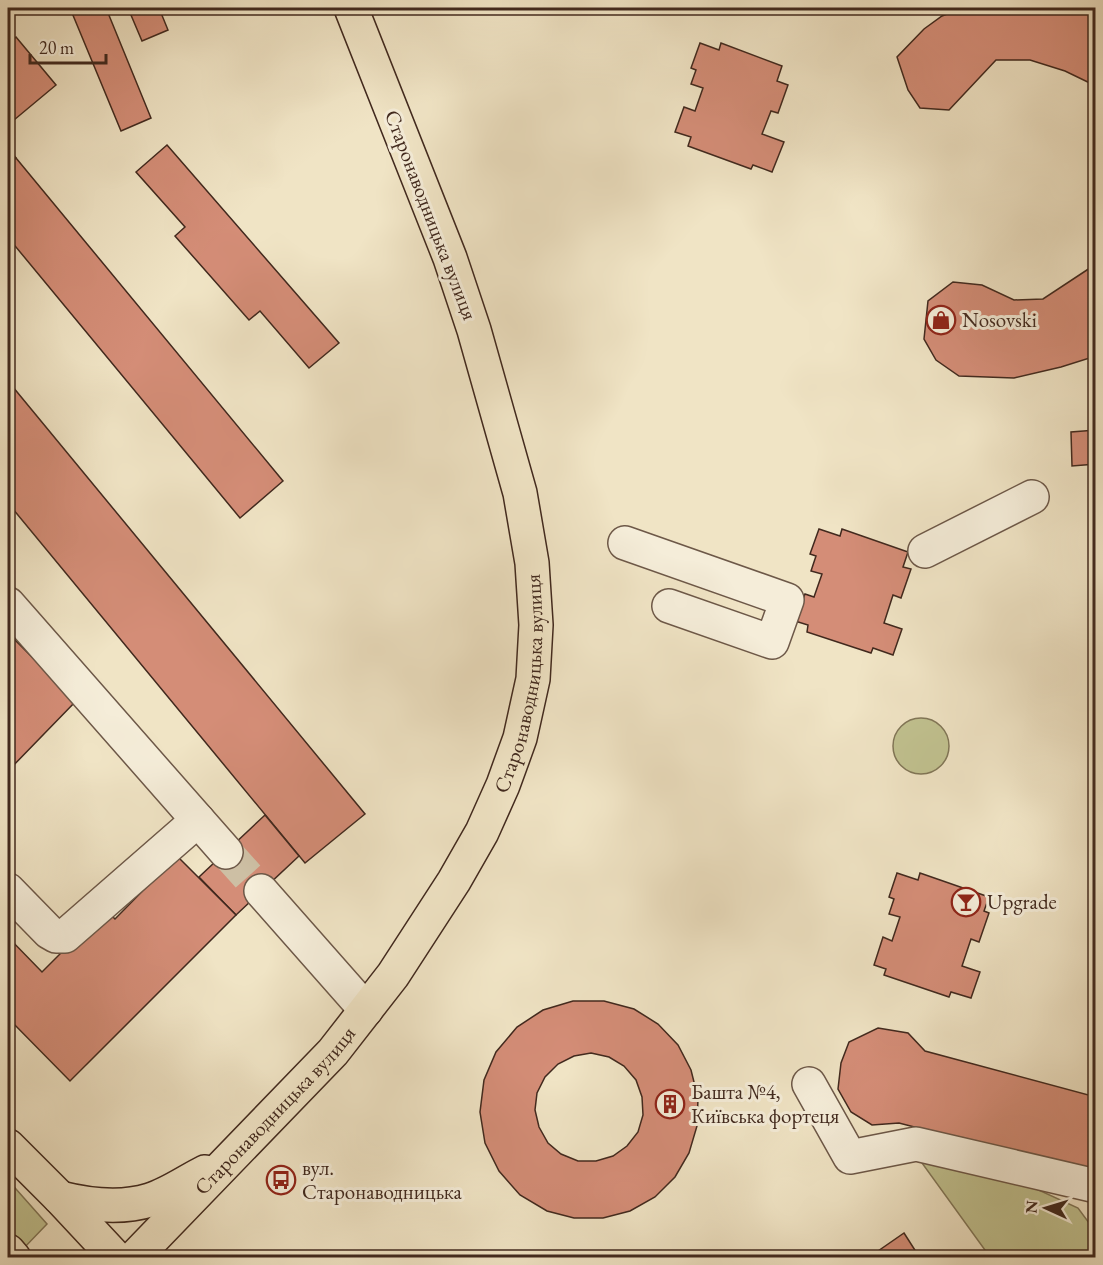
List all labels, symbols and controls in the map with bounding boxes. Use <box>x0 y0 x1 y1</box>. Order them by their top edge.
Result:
scale bar <box>30 27 106 65</box>
text: 20 m <box>39 36 74 59</box>
street label: Старонаводницька вулиця <box>379 106 484 324</box>
shop icon: Nosovski <box>925 304 957 336</box>
place label: Nosovski <box>962 306 1037 333</box>
street label: Старонаводницька вулиця <box>487 573 549 797</box>
bar icon: Upgrade <box>950 886 982 918</box>
place label: Upgrade <box>987 888 1057 915</box>
street label: Старонаводницька вулиця <box>188 1020 361 1200</box>
place label: Башта №4, Київська фортеця <box>691 1078 839 1129</box>
building icon: Башта №4, Київська фортеця <box>654 1088 686 1120</box>
place label: вул. Старонаводницька <box>302 1154 463 1205</box>
bus stop icon: вул. Старонаводницька <box>265 1164 297 1196</box>
north arrow <box>1016 1178 1076 1238</box>
text: N <box>1021 1200 1042 1214</box>

